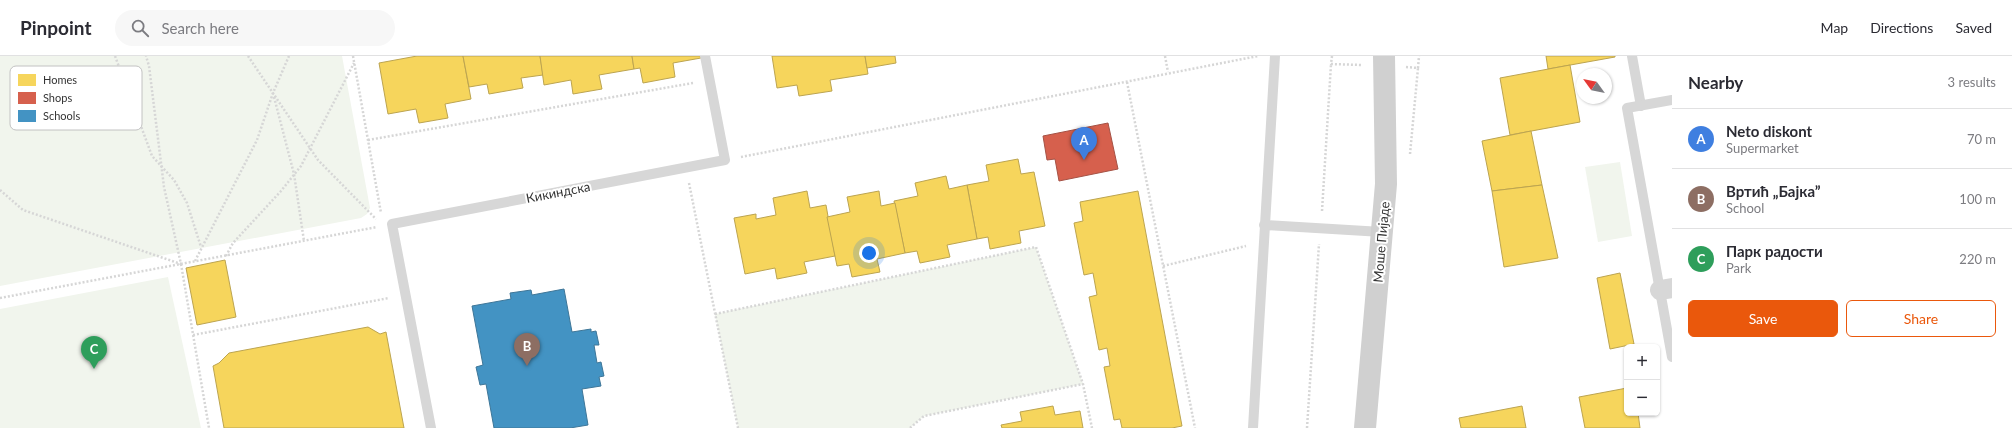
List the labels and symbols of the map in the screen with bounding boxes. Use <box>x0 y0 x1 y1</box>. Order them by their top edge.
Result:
legend <box>10 66 142 130</box>
north arrow <box>1576 68 1612 104</box>
text: Homes <box>43 73 77 86</box>
text: Shops <box>43 91 72 104</box>
text: Schools <box>43 109 80 122</box>
pin: A <box>1071 127 1097 160</box>
street label: Кикиндска <box>525 178 591 206</box>
street label: Моше Пијаде <box>1369 201 1393 283</box>
your location <box>859 243 879 263</box>
pin: B <box>514 333 540 366</box>
pin: C <box>81 336 107 369</box>

